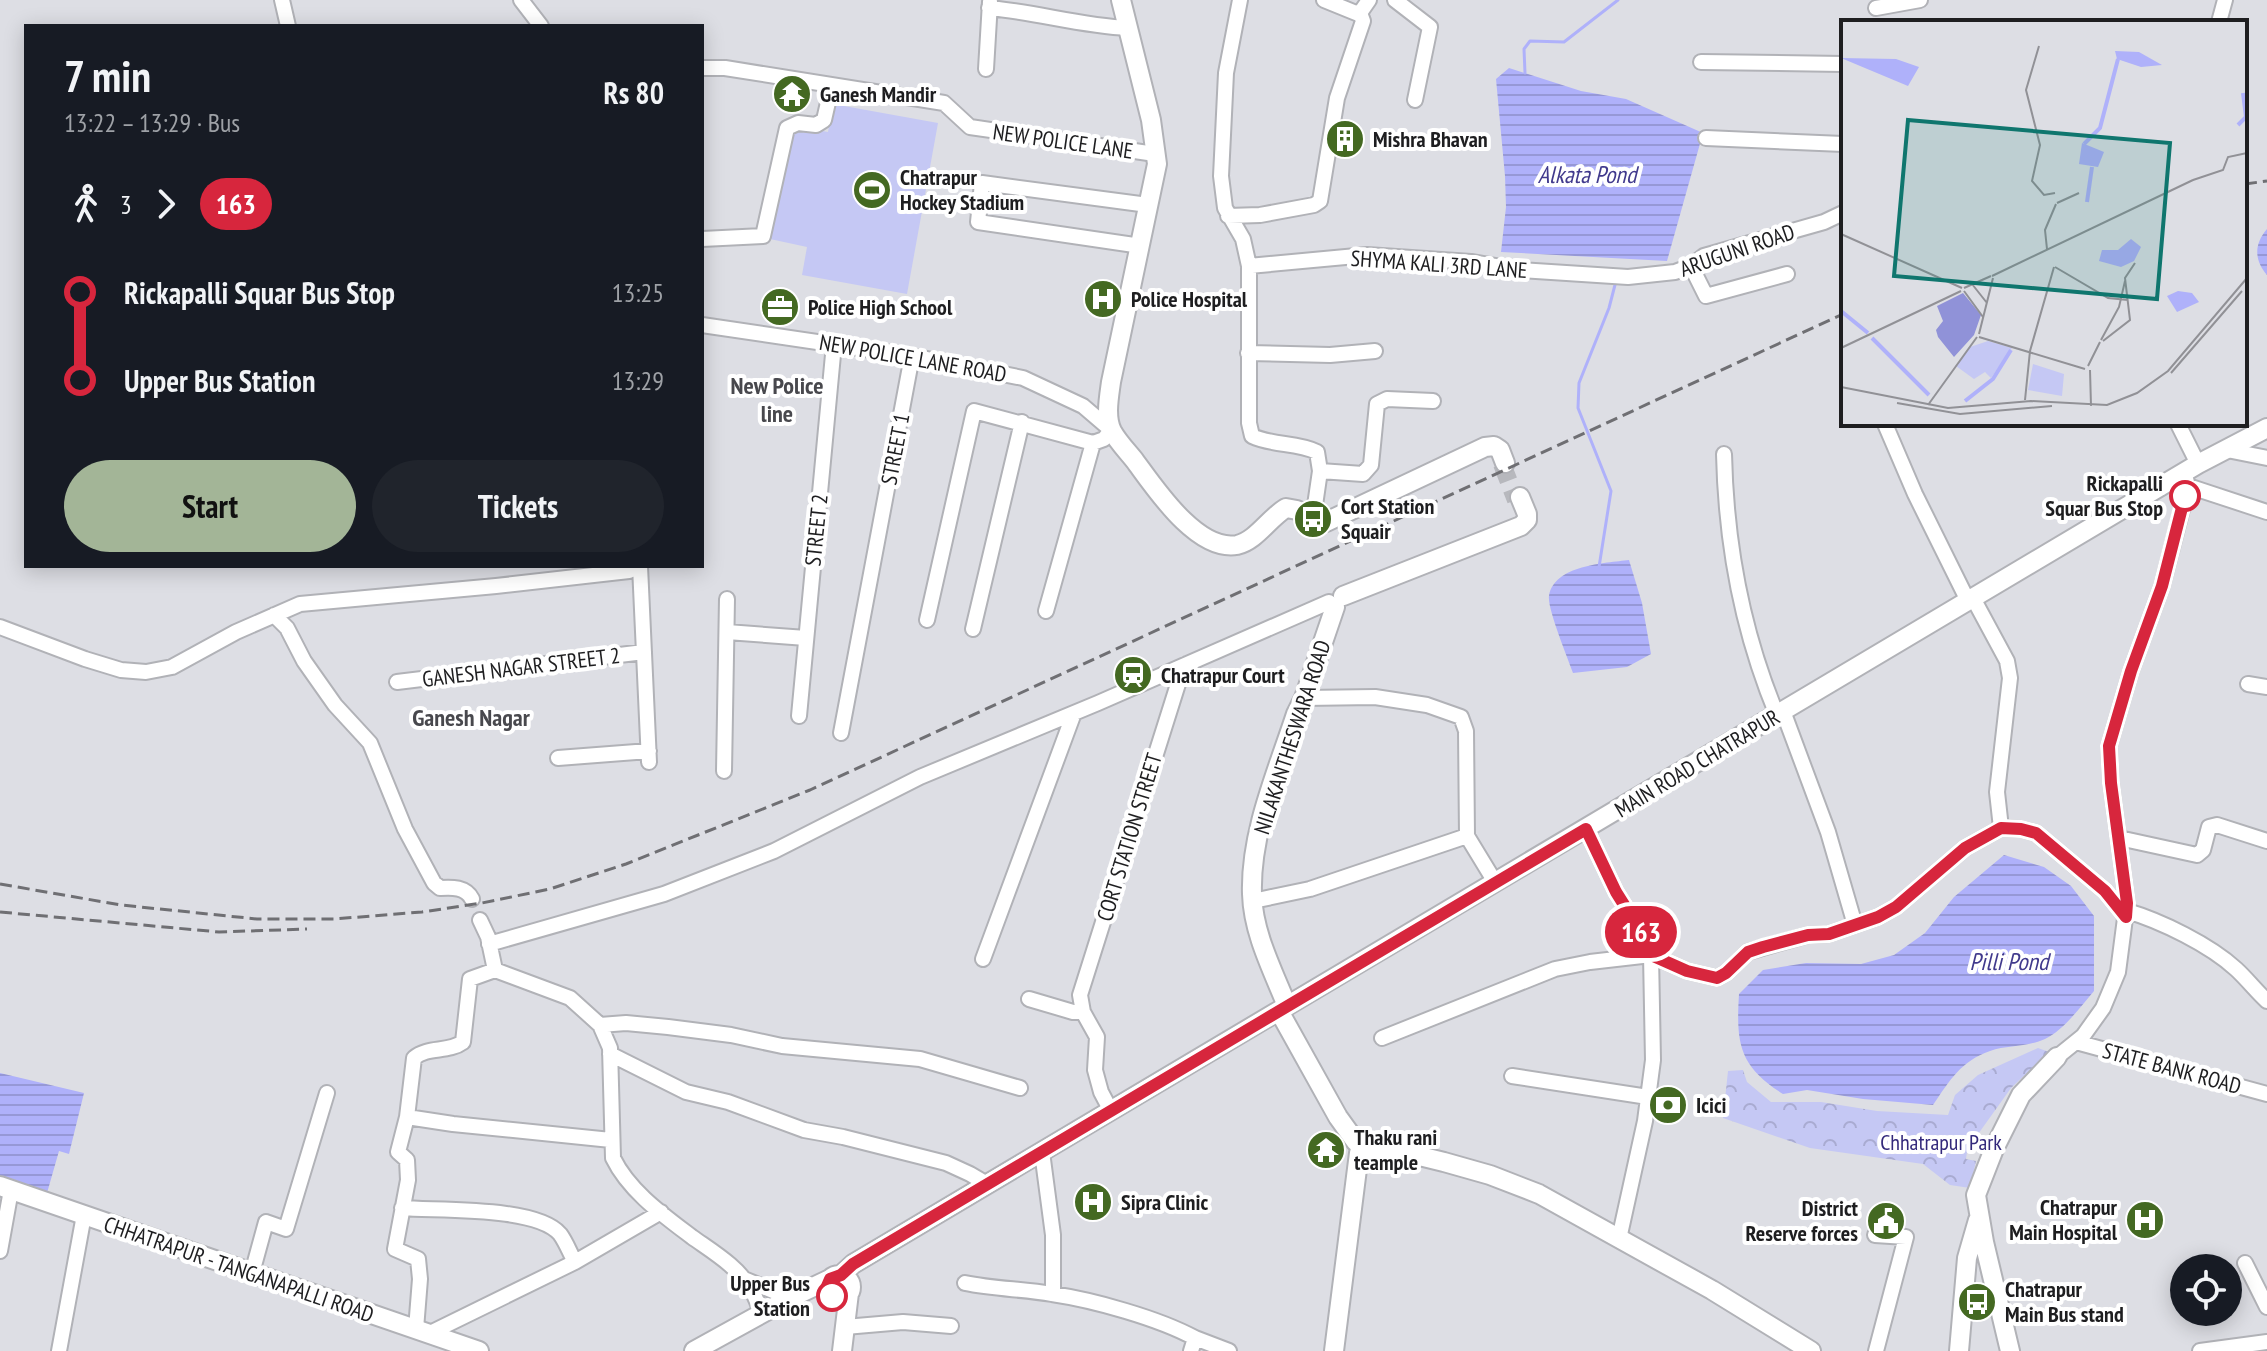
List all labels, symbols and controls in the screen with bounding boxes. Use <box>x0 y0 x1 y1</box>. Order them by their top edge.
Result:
inset map <box>1841 20 2247 426</box>
text: 7 min <box>64 47 151 104</box>
text: Rs 80 <box>604 73 664 112</box>
temple icon: Ganesh Mandir <box>771 73 813 115</box>
place label: Ganesh Mandir <box>820 80 937 108</box>
text: 13:22 – 13:29 · Bus <box>64 106 240 139</box>
street label: NEW POLICE LANE <box>991 117 1135 165</box>
building icon: Mishra Bhavan <box>1324 118 1366 160</box>
place label: Mishra Bhavan <box>1373 125 1488 153</box>
water label: Alkata Pond <box>1538 159 1640 190</box>
place label: Chatrapur Hockey Stadium <box>900 163 1024 216</box>
sports icon: Chatrapur Hockey Stadium <box>851 169 893 211</box>
icon: walk <box>64 182 108 226</box>
icon: forward <box>144 182 188 226</box>
text: 163 <box>216 185 256 222</box>
text: 3 <box>120 188 132 221</box>
street label: ARUGUNI ROAD <box>1676 217 1798 283</box>
street label: SHYMA KALI 3RD LANE <box>1350 244 1528 284</box>
text: Rickapalli Squar Bus Stop <box>124 273 395 312</box>
text: 13:25 <box>612 276 664 309</box>
hospital icon: Police Hospital <box>1082 278 1124 320</box>
place label: Police Hospital <box>1131 285 1248 313</box>
office icon: Police High School <box>759 286 801 328</box>
place label: Police High School <box>808 293 953 321</box>
street label: NEW POLICE LANE ROAD <box>817 328 1009 388</box>
text: Upper Bus Station <box>124 361 315 400</box>
text: 13:29 <box>612 364 664 397</box>
district label: New Police line <box>731 370 823 429</box>
street label: STREET 1 <box>874 411 916 487</box>
button: Start <box>64 460 356 552</box>
button: Tickets <box>372 460 664 552</box>
place label: Rickapalli Squar Bus Stop <box>2045 469 2163 522</box>
marker: Rickapalli Squar Bus Stop <box>2170 481 2200 511</box>
place label: Cort Station Squair <box>1341 492 1434 545</box>
street label: STREET 2 <box>798 493 834 567</box>
bus stop icon: Cort Station Squair <box>1292 498 1334 540</box>
street label: NILAKANTHESWARA ROAD <box>1247 637 1337 837</box>
street label: GANESH NAGAR STREET 2 <box>421 641 621 693</box>
station icon: Chatrapur Court <box>1112 654 1154 696</box>
place label: Chatrapur Court <box>1161 661 1285 689</box>
district label: Ganesh Nagar <box>412 702 531 733</box>
street label: MAIN ROAD CHATRAPUR <box>1609 703 1785 823</box>
street label: CORT STATION STREET <box>1090 749 1168 924</box>
line badge: 163 <box>1595 906 1687 958</box>
text: 163 <box>1621 913 1661 950</box>
water label: Pilli Pond <box>1970 946 2052 977</box>
street label: STATE BANK ROAD <box>2100 1036 2244 1100</box>
bank icon: Icici <box>1647 1084 1689 1126</box>
place label: Icici <box>1696 1091 1727 1119</box>
place label: Thaku rani teample <box>1354 1123 1437 1176</box>
park label: Chhatrapur Park <box>1880 1128 2002 1156</box>
temple icon: Thaku rani teample <box>1305 1129 1347 1171</box>
hospital icon: Sipra Clinic <box>1072 1181 1114 1223</box>
place label: Sipra Clinic <box>1121 1188 1208 1216</box>
place label: Chatrapur Main Hospital <box>2009 1193 2118 1246</box>
place label: District Reserve forces <box>1746 1194 1859 1247</box>
hospital icon: Chatrapur Main Hospital <box>2124 1199 2166 1241</box>
public building icon: District Reserve forces <box>1865 1200 1907 1242</box>
street label: CHHATRAPUR - TANGANAPALLI ROAD <box>100 1210 378 1328</box>
map controls <box>2170 1254 2242 1326</box>
button: locate <box>2170 1254 2242 1326</box>
place label: Upper Bus Station <box>730 1269 810 1322</box>
place label: Chatrapur Main Bus stand <box>2005 1275 2124 1328</box>
marker: Upper Bus Station <box>817 1281 847 1311</box>
bus stop icon: Chatrapur Main Bus stand <box>1956 1281 1998 1323</box>

